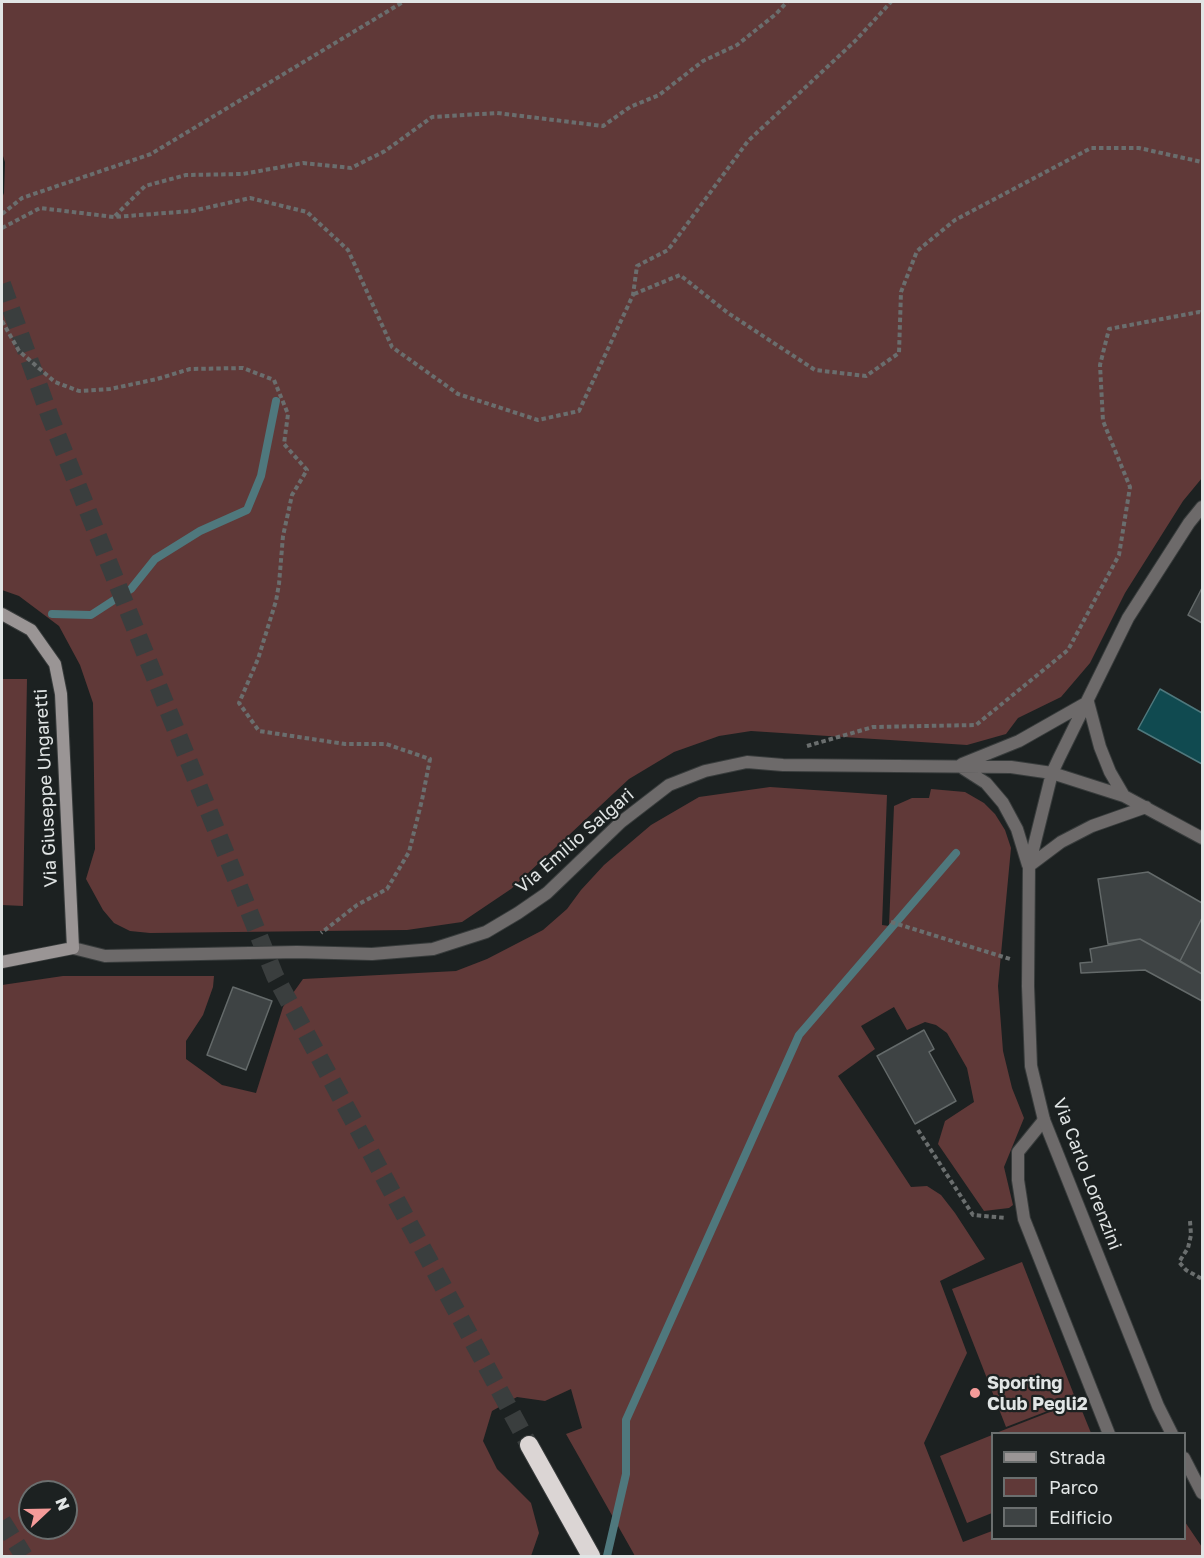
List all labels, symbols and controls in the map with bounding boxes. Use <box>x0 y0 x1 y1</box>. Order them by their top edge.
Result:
street label: Via Giuseppe Ungaretti <box>30 688 62 888</box>
street label: Via Emilio Salgari <box>511 784 639 898</box>
street label: Via Carlo Lorenzini <box>1048 1095 1126 1253</box>
place label: Sporting Club Pegli2 <box>987 1372 1088 1414</box>
marker: Sporting Club Pegli2 <box>968 1386 982 1400</box>
legend <box>991 1432 1186 1540</box>
text: Strada <box>1049 1446 1106 1468</box>
text: Parco <box>1049 1476 1098 1498</box>
north arrow <box>18 1480 78 1540</box>
text: N <box>51 1495 74 1513</box>
text: Edificio <box>1049 1506 1113 1528</box>

